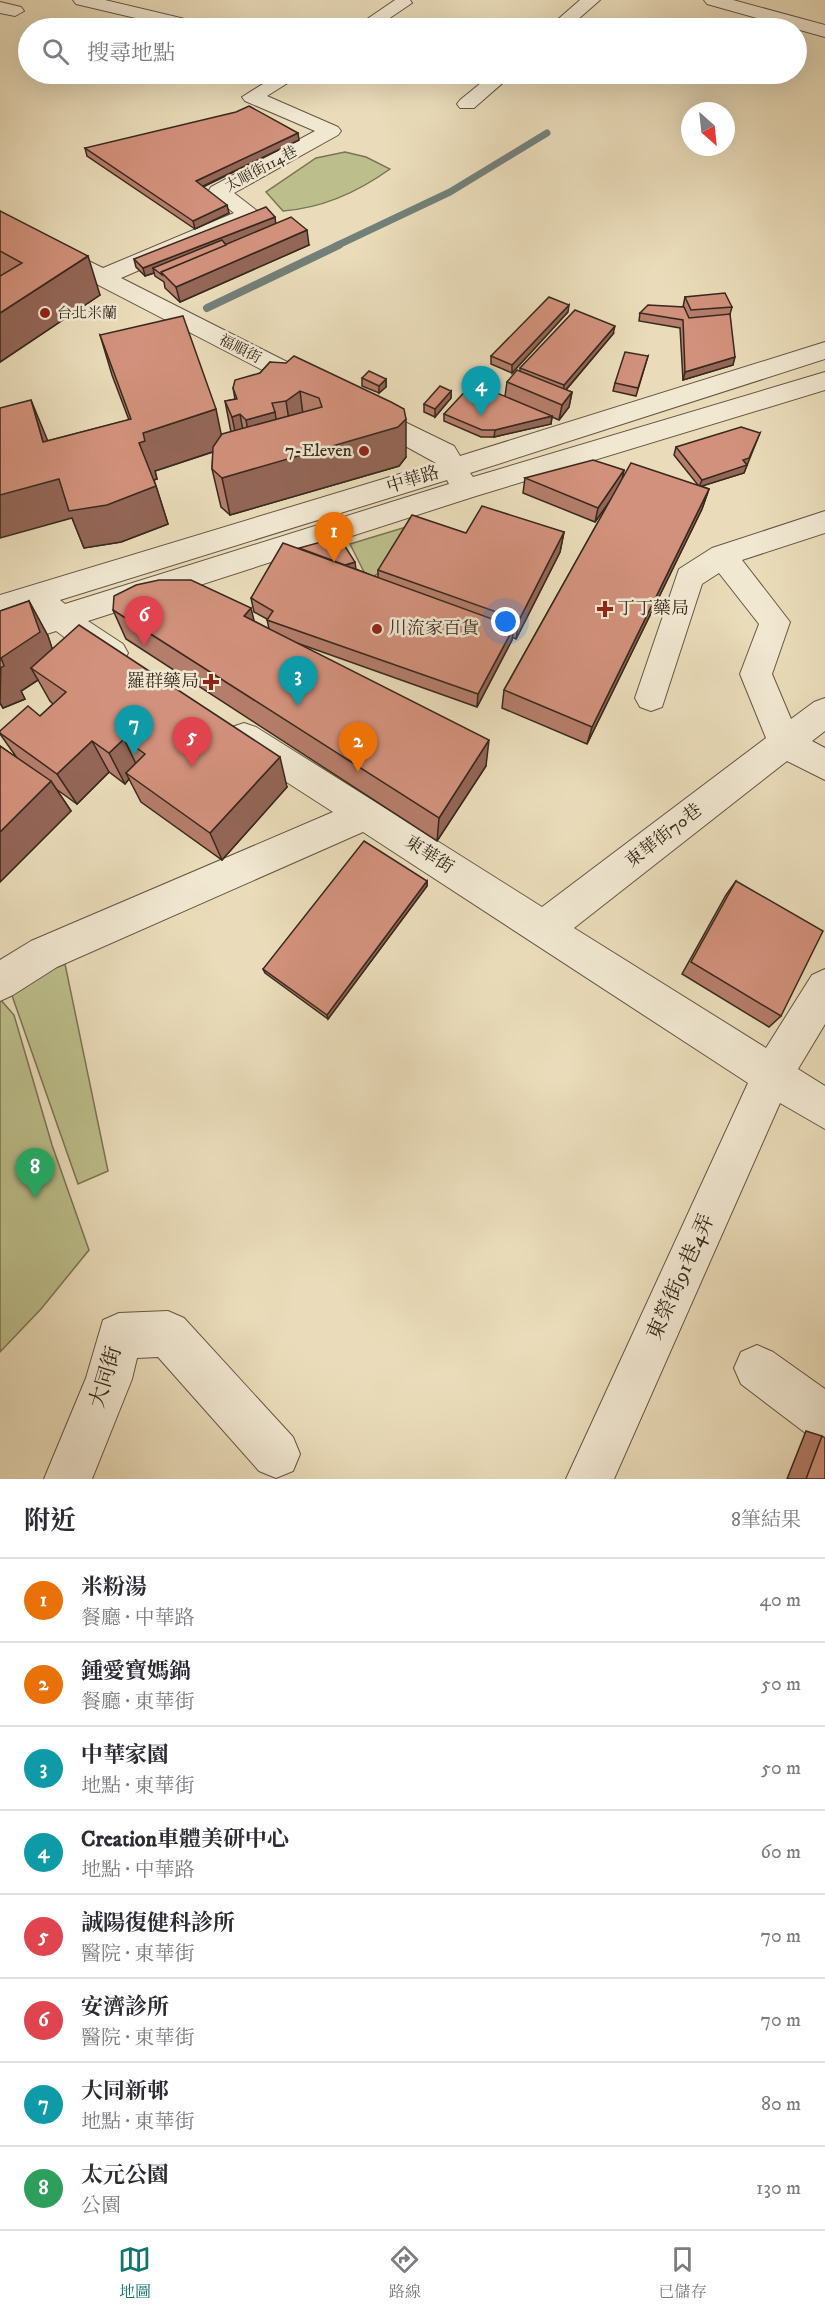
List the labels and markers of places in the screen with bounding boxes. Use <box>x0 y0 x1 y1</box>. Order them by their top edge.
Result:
place label: 台北米蘭 <box>57 304 117 323</box>
marker: 台北米蘭 <box>38 306 52 320</box>
pin: 4 <box>462 366 500 416</box>
place label: 7-Eleven <box>285 440 353 462</box>
marker: 7-Eleven <box>357 444 371 458</box>
pin: 1 <box>314 512 354 562</box>
pin: 6 <box>124 596 164 646</box>
place label: 丁丁藥局 <box>617 598 689 620</box>
marker: 丁丁藥局 <box>598 602 612 616</box>
place label: 川流家百貨 <box>389 618 479 640</box>
marker: 川流家百貨 <box>370 622 384 636</box>
pin: 3 <box>278 656 318 706</box>
place label: 羅群藥局 <box>127 671 199 693</box>
marker: 羅群藥局 <box>204 675 218 689</box>
pin: 7 <box>114 706 154 755</box>
pin: 5 <box>172 718 212 767</box>
pin: 2 <box>338 722 378 772</box>
pin: 8 <box>15 1148 54 1198</box>

